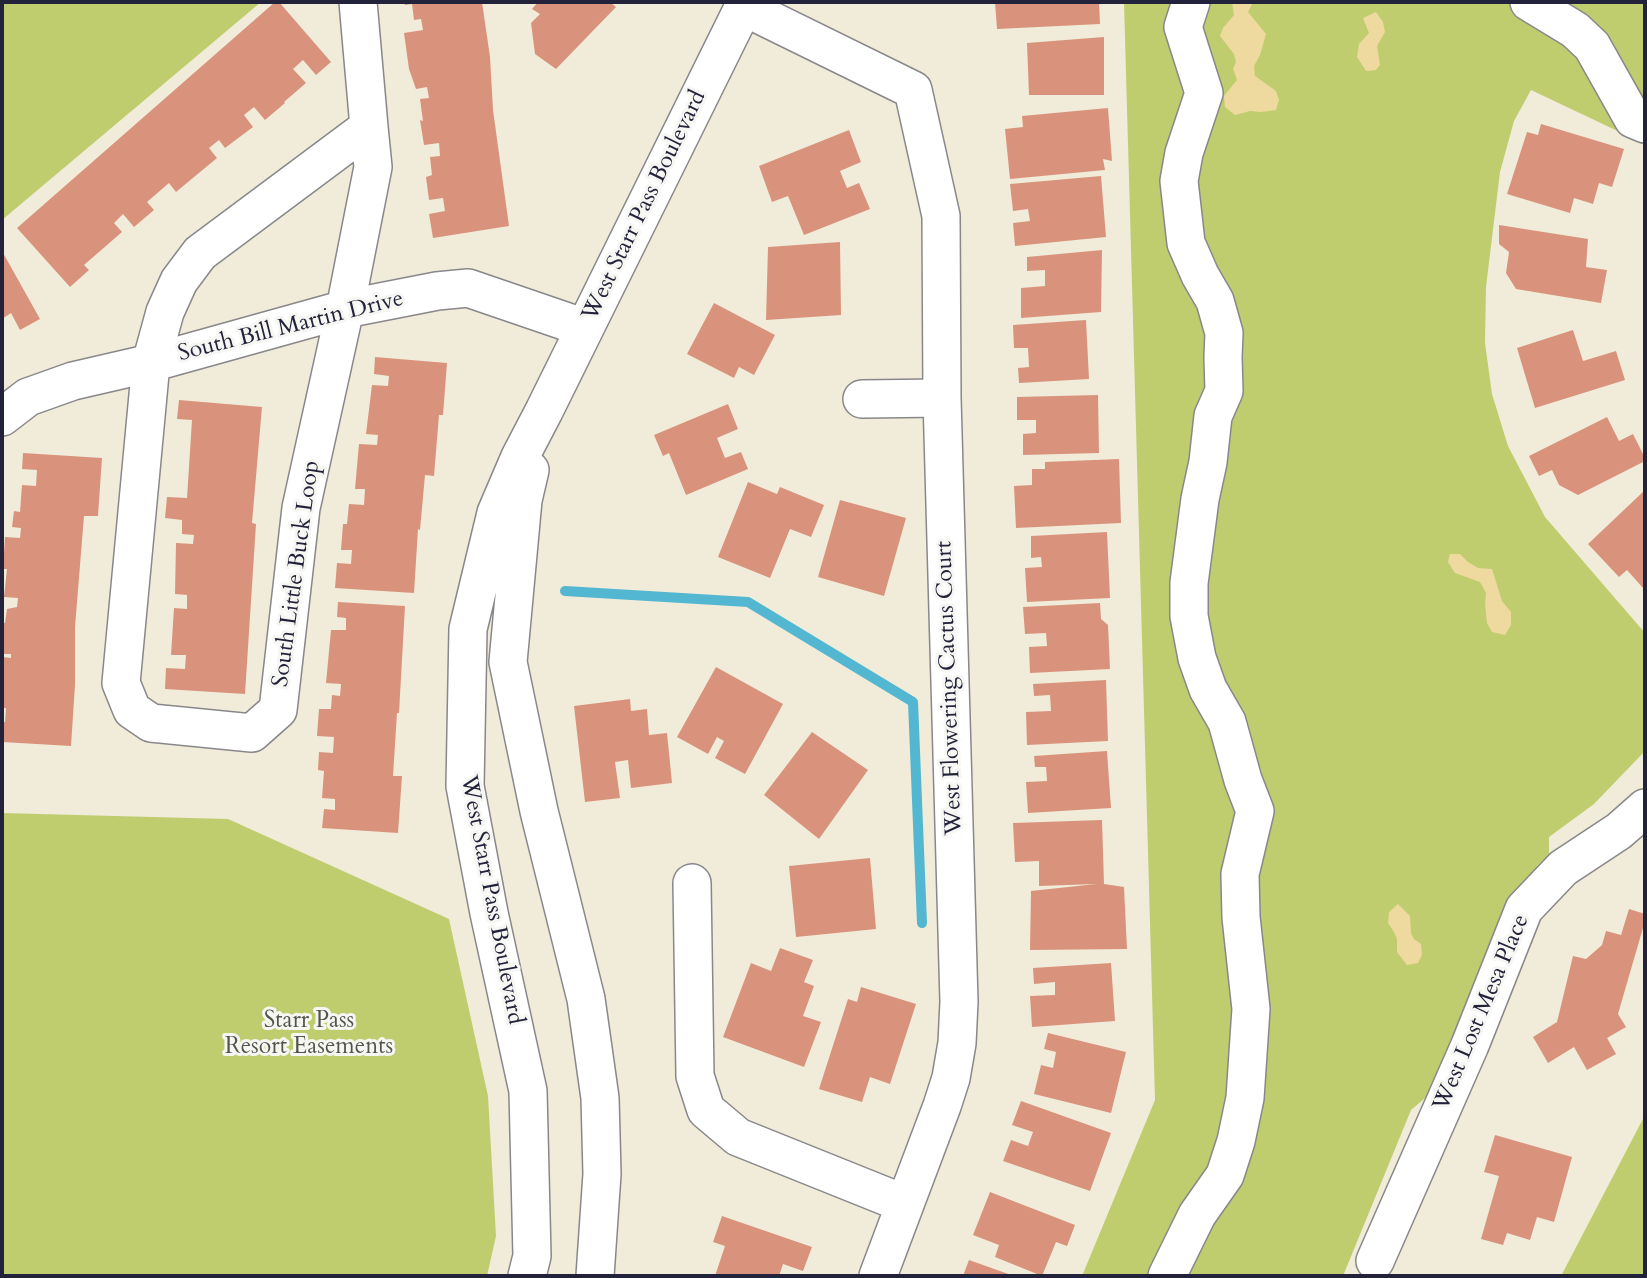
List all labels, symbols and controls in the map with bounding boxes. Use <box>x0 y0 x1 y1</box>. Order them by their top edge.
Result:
street label: West Starr Pass Boulevard <box>577 86 713 326</box>
street label: South Bill Martin Drive <box>175 286 407 368</box>
street label: South Little Buck Loop <box>267 459 327 689</box>
street label: West Flowering Cactus Court <box>931 540 969 836</box>
street label: West Starr Pass Boulevard <box>453 773 529 1027</box>
street label: West Lost Mesa Place <box>1428 911 1536 1115</box>
park label: Starr Pass Resort Easements <box>225 1008 393 1062</box>

